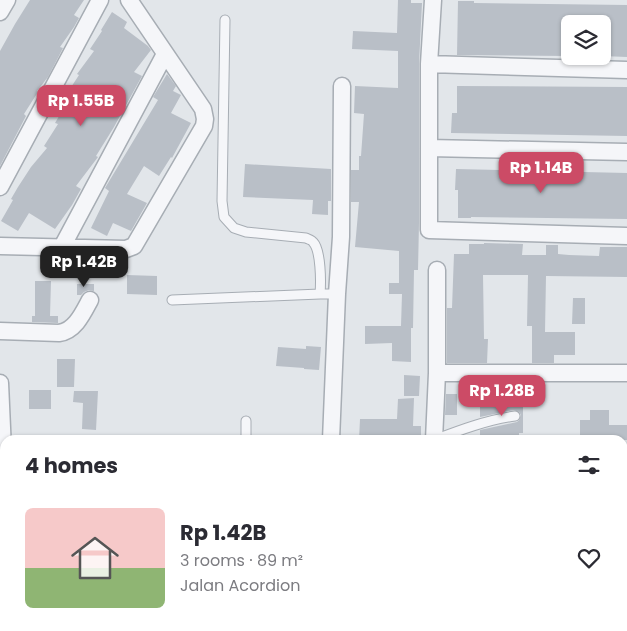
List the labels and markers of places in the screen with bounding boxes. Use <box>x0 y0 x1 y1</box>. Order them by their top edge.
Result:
pin: Rp 1.55B <box>29 84 133 127</box>
pin: Rp 1.14B <box>489 152 593 194</box>
pin: Rp 1.42B <box>32 246 136 288</box>
pin: Rp 1.28B <box>450 374 554 417</box>

